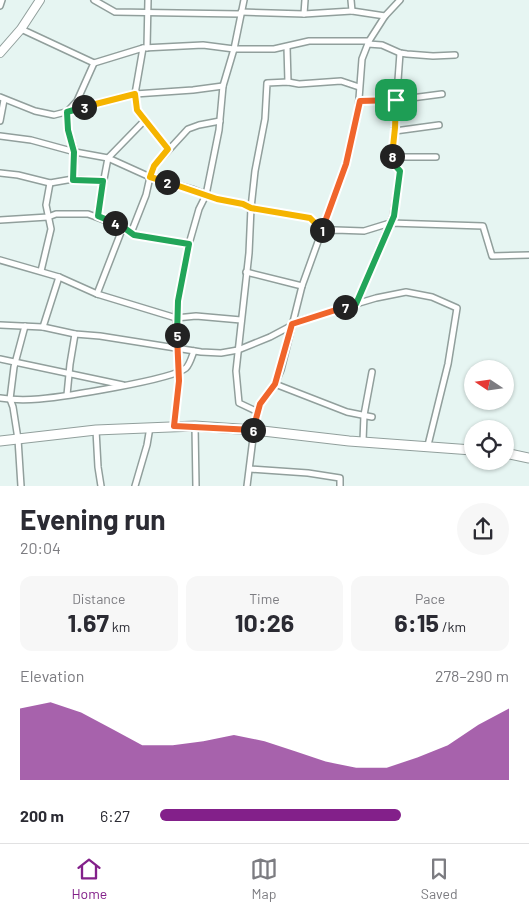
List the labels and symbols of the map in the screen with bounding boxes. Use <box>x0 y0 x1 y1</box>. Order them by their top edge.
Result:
pin <box>375 79 417 121</box>
pin: 3 <box>72 94 96 120</box>
pin: 8 <box>380 144 404 168</box>
pin: 2 <box>154 170 180 194</box>
pin: 4 <box>102 210 128 236</box>
pin: 1 <box>310 218 334 242</box>
pin: 7 <box>332 294 358 320</box>
pin: 5 <box>164 322 190 348</box>
north arrow <box>464 360 514 410</box>
pin: 6 <box>240 418 266 442</box>

